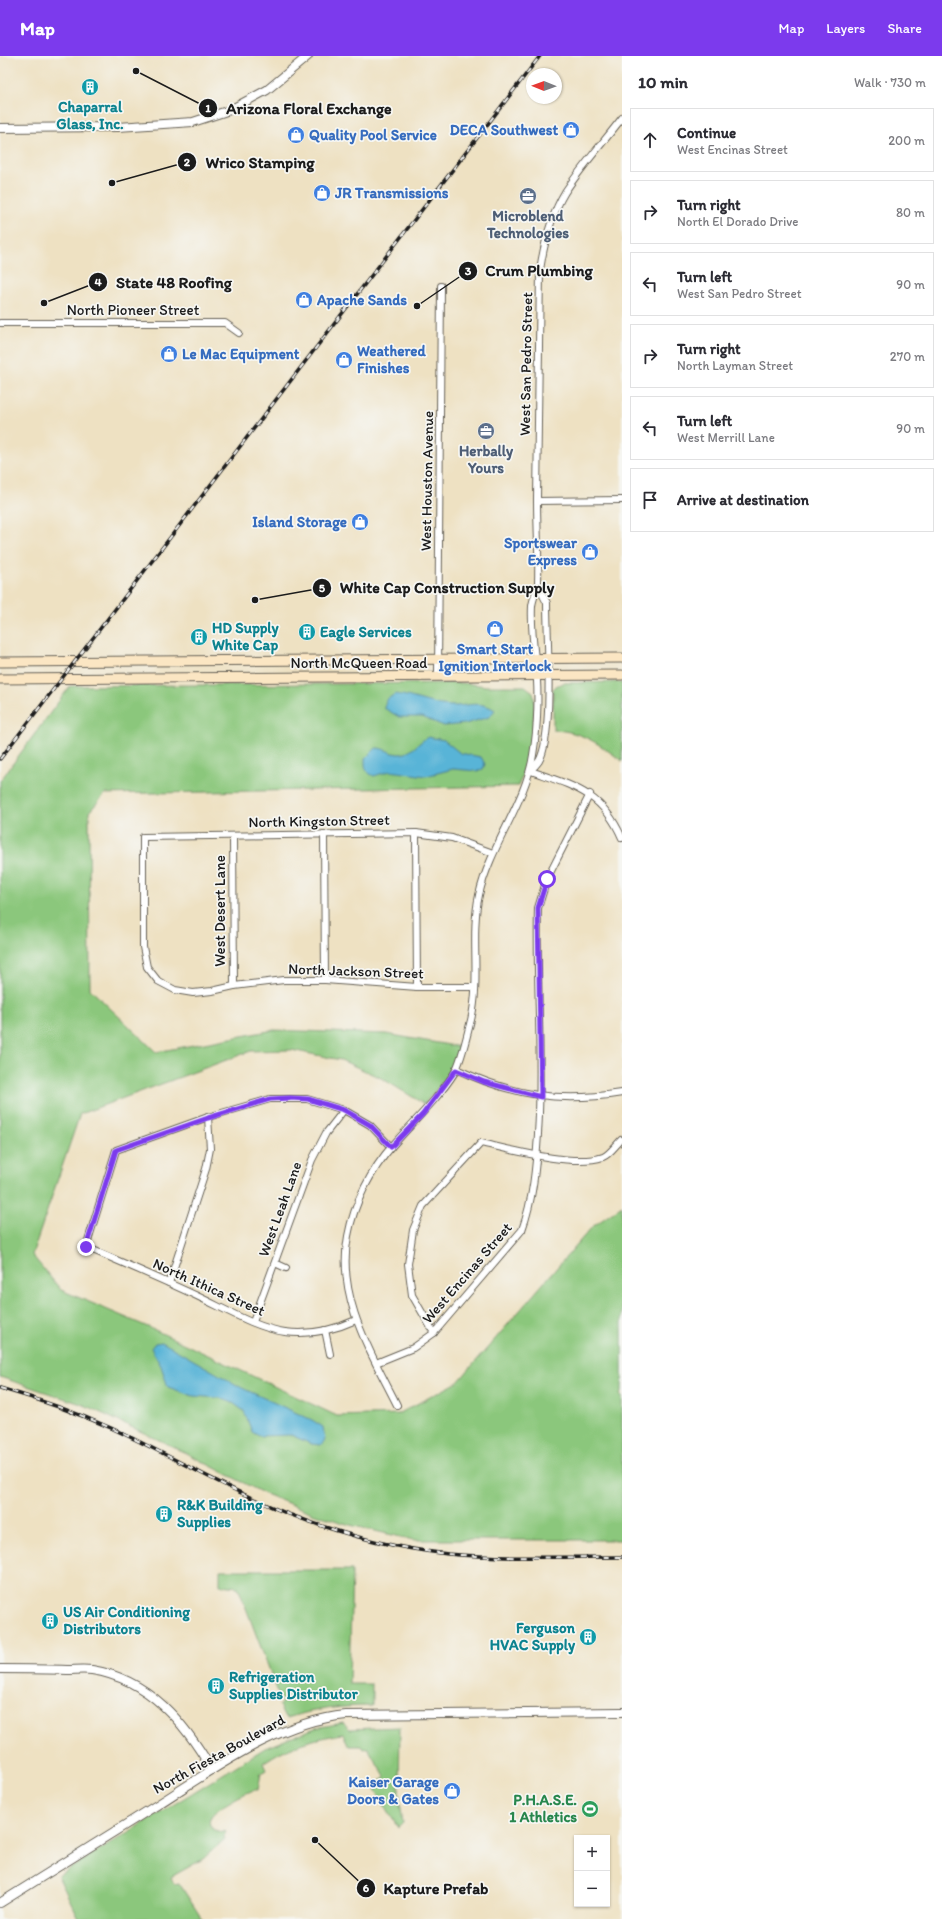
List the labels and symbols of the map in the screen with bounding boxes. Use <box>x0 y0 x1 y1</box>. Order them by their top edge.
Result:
north arrow <box>526 68 562 104</box>
building icon: Chaparral Glass, Inc. <box>80 77 100 97</box>
callout: Arizona Floral Exchange <box>198 94 399 122</box>
place label: Chaparral Glass, Inc. <box>56 98 124 133</box>
text: Arizona Floral Exchange <box>225 99 392 119</box>
text: 1 <box>205 101 211 115</box>
shop icon: DECA Southwest <box>561 120 581 140</box>
place label: DECA Southwest <box>450 121 558 139</box>
shop icon: Quality Pool Service <box>286 125 306 145</box>
place label: Quality Pool Service <box>309 126 437 145</box>
callout: Wrico Stamping <box>177 148 322 176</box>
text: Wrico Stamping <box>205 153 315 173</box>
text: 2 <box>184 155 191 169</box>
shop icon: JR Transmissions <box>312 183 332 203</box>
place label: JR Transmissions <box>334 184 449 202</box>
office icon: Microblend Technologies <box>518 186 538 206</box>
place label: Microblend Technologies <box>486 207 569 243</box>
callout: Crum Plumbing <box>458 257 600 285</box>
text: Crum Plumbing <box>485 261 593 281</box>
text: 3 <box>465 264 472 278</box>
callout: State 48 Roofing <box>88 268 240 296</box>
text: State 48 Roofing <box>116 273 233 293</box>
text: 4 <box>94 275 102 289</box>
shop icon: Apache Sands <box>294 290 314 310</box>
place label: Apache Sands <box>316 291 407 310</box>
street label: West San Pedro Street <box>516 292 536 436</box>
street label: North Pioneer Street <box>67 301 200 319</box>
place label: Weathered Finishes <box>357 342 426 377</box>
shop icon: Le Mac Equipment <box>159 344 179 364</box>
place label: Le Mac Equipment <box>182 345 300 364</box>
shop icon: Weathered Finishes <box>334 350 354 370</box>
street label: West Houston Avenue <box>417 411 437 551</box>
office icon: Herbally Yours <box>476 421 496 441</box>
place label: Herbally Yours <box>459 442 514 477</box>
shop icon: Island Storage <box>350 512 370 532</box>
place label: Island Storage <box>252 513 347 532</box>
place label: Sportswear Express <box>504 534 578 570</box>
shop icon: Sportswear Express <box>580 542 600 562</box>
callout: White Cap Construction Supply <box>312 574 562 602</box>
text: White Cap Construction Supply <box>340 578 555 598</box>
text: 5 <box>319 581 326 595</box>
place label: HD Supply White Cap <box>212 619 280 655</box>
shop icon: Smart Start Ignition Interlock <box>485 619 505 639</box>
building icon: Eagle Services <box>297 622 317 642</box>
place label: Eagle Services <box>320 623 412 642</box>
building icon: HD Supply White Cap <box>189 627 209 647</box>
place label: Smart Start Ignition Interlock <box>438 640 552 676</box>
street label: North McQueen Road <box>291 654 427 672</box>
street label: North Kingston Street <box>248 811 390 831</box>
street label: West Desert Lane <box>211 855 229 967</box>
route start <box>538 870 556 888</box>
street label: North Jackson Street <box>288 960 425 982</box>
street label: West Leah Lane <box>254 1159 306 1259</box>
street label: West Encinas Street <box>418 1219 516 1327</box>
route end <box>77 1238 95 1256</box>
street label: North Ithica Street <box>150 1254 268 1320</box>
place label: R&K Building Supplies <box>177 1496 263 1532</box>
building icon: R&K Building Supplies <box>154 1504 174 1524</box>
place label: US Air Conditioning Distributors <box>63 1603 190 1638</box>
building icon: US Air Conditioning Distributors <box>40 1611 60 1631</box>
place label: Ferguson HVAC Supply <box>490 1619 576 1655</box>
building icon: Ferguson HVAC Supply <box>578 1627 598 1647</box>
place label: Refrigeration Supplies Distributor <box>229 1668 359 1704</box>
building icon: Refrigeration Supplies Distributor <box>206 1676 226 1696</box>
street label: North Fiesta Boulevard <box>150 1710 288 1798</box>
place label: Kaiser Garage Doors & Gates <box>347 1773 439 1808</box>
shop icon: Kaiser Garage Doors & Gates <box>442 1781 462 1801</box>
place label: P.H.A.S.E. 1 Athletics <box>509 1791 577 1826</box>
sports icon: P.H.A.S.E. 1 Athletics <box>580 1799 600 1819</box>
callout: Kapture Prefab <box>356 1874 497 1902</box>
text: Kapture Prefab <box>384 1879 488 1899</box>
text: 6 <box>363 1881 370 1895</box>

